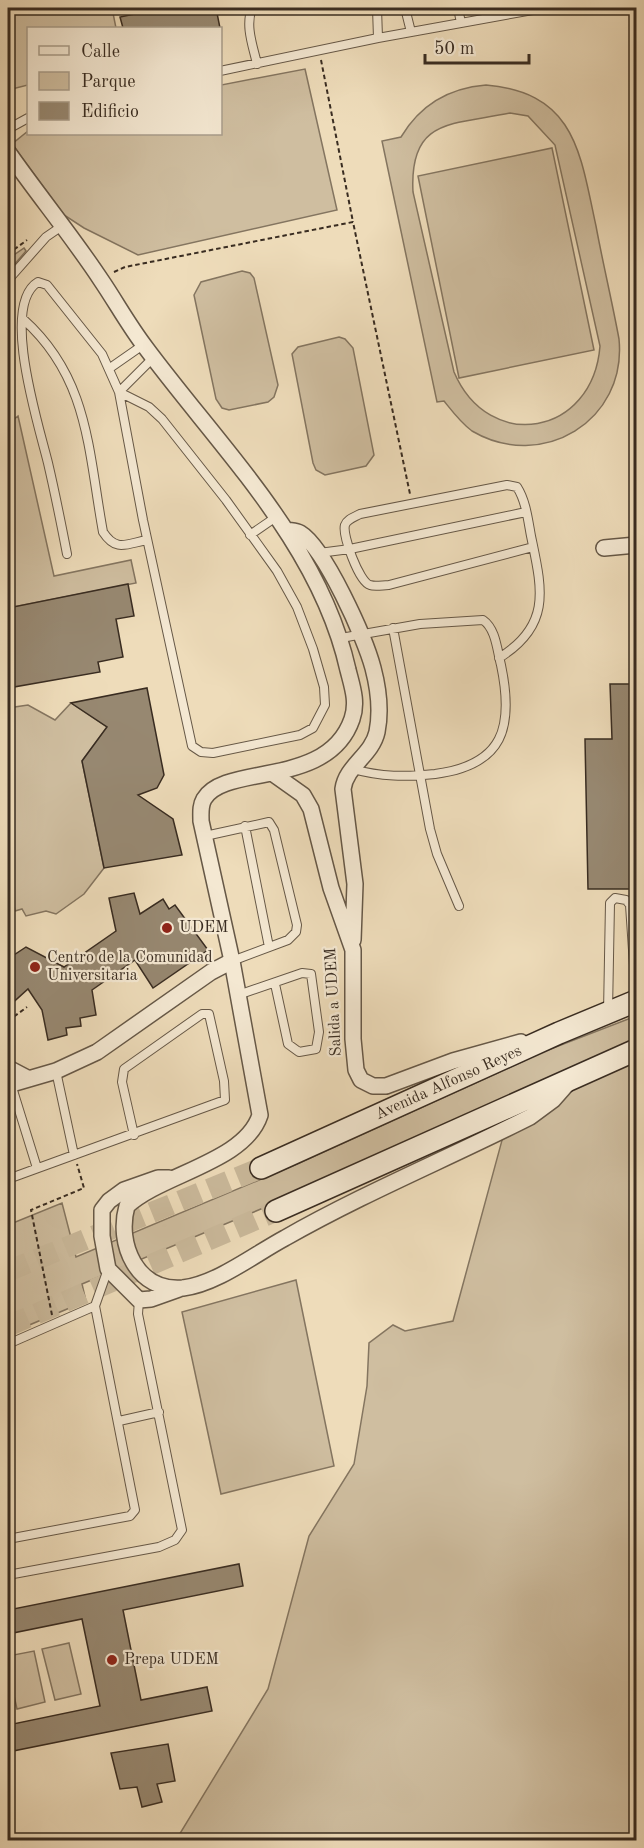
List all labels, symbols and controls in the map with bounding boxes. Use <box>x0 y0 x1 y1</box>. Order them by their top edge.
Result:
legend <box>27 27 222 135</box>
scale bar <box>425 27 528 65</box>
text: 50 m <box>434 40 474 58</box>
text: Calle <box>81 43 120 61</box>
text: Parque <box>81 73 136 91</box>
text: Edificio <box>81 103 139 121</box>
place label: UDEM <box>179 920 228 936</box>
marker: UDEM <box>160 921 174 935</box>
street label: Salida a UDEM <box>323 947 345 1057</box>
place label: Centro de la Comunidad Universitaria <box>47 950 213 984</box>
marker: Centro de la Comunidad Universitaria <box>28 960 42 974</box>
street label: Avenida Alfonso Reyes <box>373 1043 524 1123</box>
place label: Prepa UDEM <box>124 1652 219 1668</box>
marker: Prepa UDEM <box>105 1653 119 1667</box>

